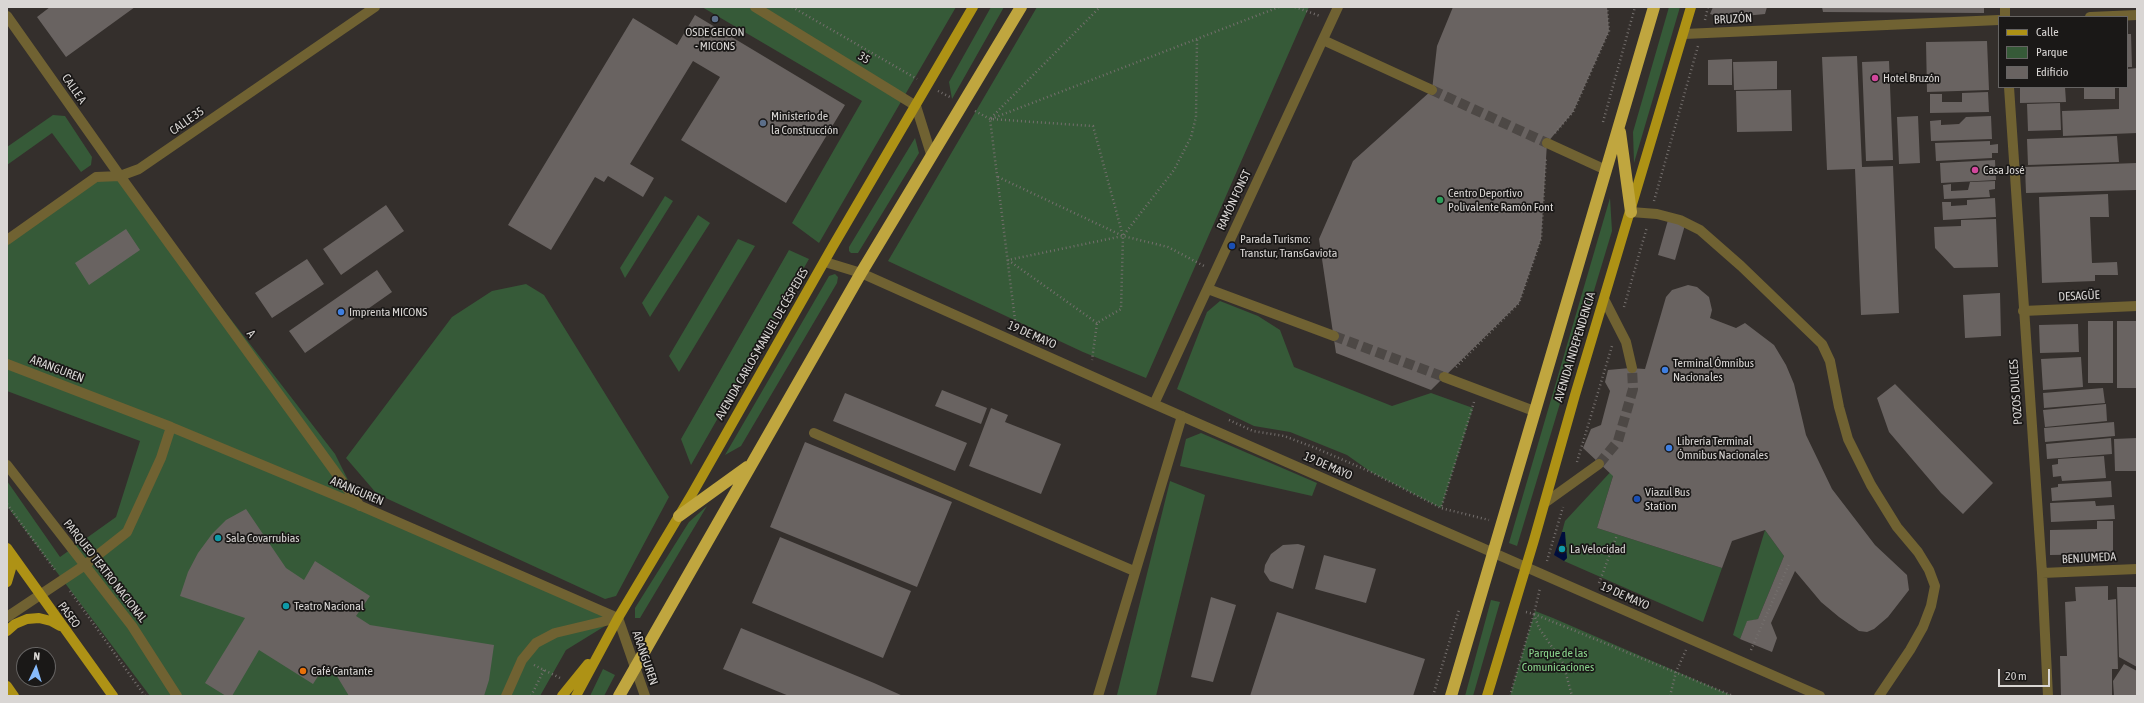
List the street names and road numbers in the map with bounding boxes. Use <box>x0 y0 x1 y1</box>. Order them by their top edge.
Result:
street label: BRUZÓN <box>1714 11 1752 27</box>
street label: 35 <box>855 49 873 67</box>
street label: CALLE A <box>59 71 89 107</box>
street label: CALLE 35 <box>167 104 207 138</box>
street label: RAMÓN FONST <box>1214 168 1254 232</box>
street label: AVENIDA CARLOS MANUEL DE CÉSPEDES <box>713 266 811 422</box>
street label: DESAGÜE <box>2058 288 2100 304</box>
street label: AVENIDA INDEPENDENCIA <box>1551 290 1599 404</box>
street label: 19 DE MAYO <box>1005 318 1059 352</box>
street label: A <box>243 327 259 341</box>
street label: ARANGUREN <box>28 352 86 386</box>
street label: POZOS DULCES <box>2007 359 2025 425</box>
street label: 19 DE MAYO <box>1301 449 1355 483</box>
street label: ARANGUREN <box>328 473 386 509</box>
street label: PARQUEO TEATRO NACIONAL <box>60 517 150 625</box>
street label: BENJUMEDA <box>2061 549 2117 567</box>
street label: 19 DE MAYO <box>1598 579 1652 613</box>
street label: PASEO <box>55 599 83 631</box>
street label: ARANGUREN <box>629 629 661 687</box>

